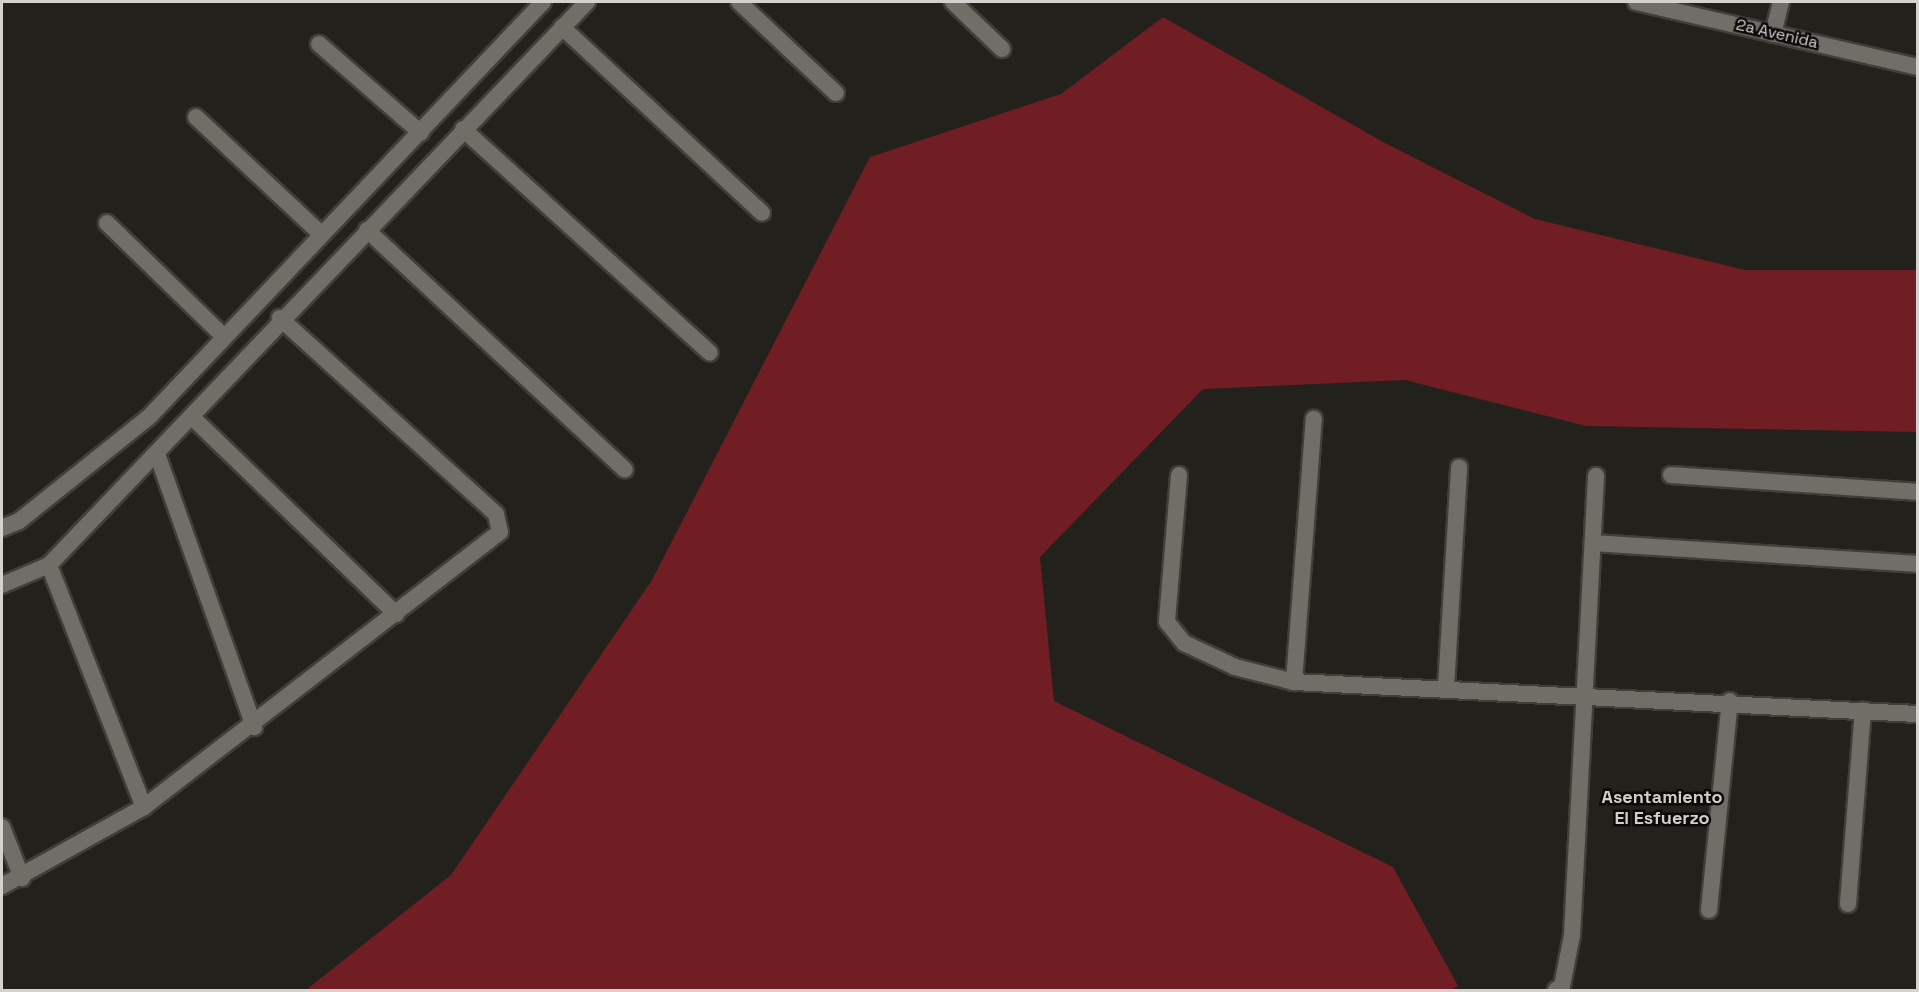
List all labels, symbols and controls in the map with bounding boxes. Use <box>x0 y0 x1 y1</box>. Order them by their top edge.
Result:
street label: 2a Avenida <box>1734 15 1820 53</box>
district label: Asentamiento El Esfuerzo <box>1602 787 1722 830</box>

